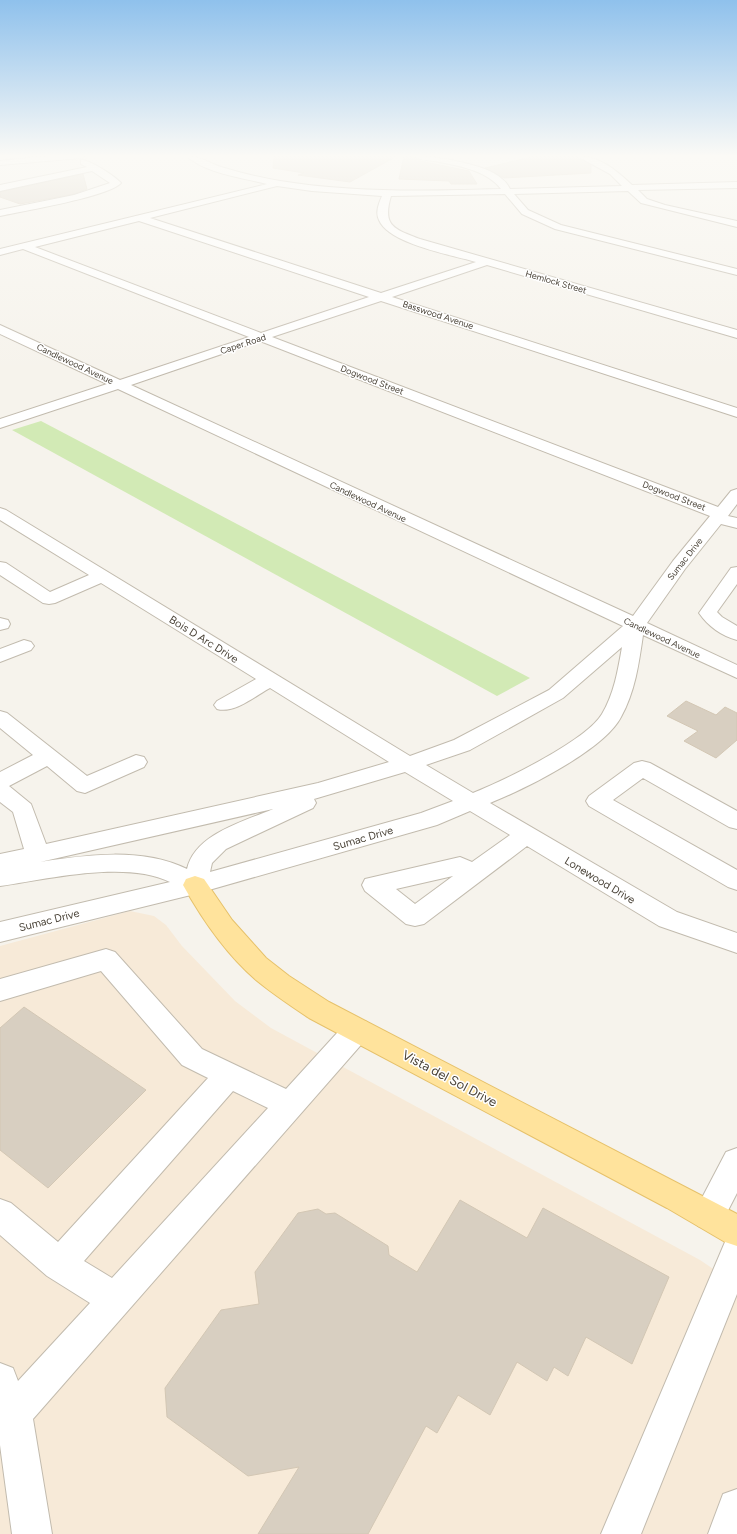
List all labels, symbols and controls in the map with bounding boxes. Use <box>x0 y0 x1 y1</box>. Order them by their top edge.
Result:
street label: Hemlock Street <box>524 268 589 296</box>
street label: Basswood Avenue <box>401 298 475 331</box>
street label: Caper Road <box>219 331 267 356</box>
street label: Candlewood Avenue <box>35 341 115 386</box>
street label: Dogwood Street <box>339 362 406 397</box>
street label: Dogwood Street <box>641 478 708 513</box>
street label: Candlewood Avenue <box>328 479 408 524</box>
street label: Sumac Drive <box>665 535 705 582</box>
street label: Bois D Arc Drive <box>167 613 241 666</box>
street label: Candlewood Avenue <box>622 615 702 660</box>
street label: Sumac Drive <box>332 824 395 853</box>
street label: Lonewood Drive <box>562 854 637 907</box>
street label: Sumac Drive <box>17 907 81 934</box>
street label: Vista del Sol Drive <box>400 1047 500 1110</box>

